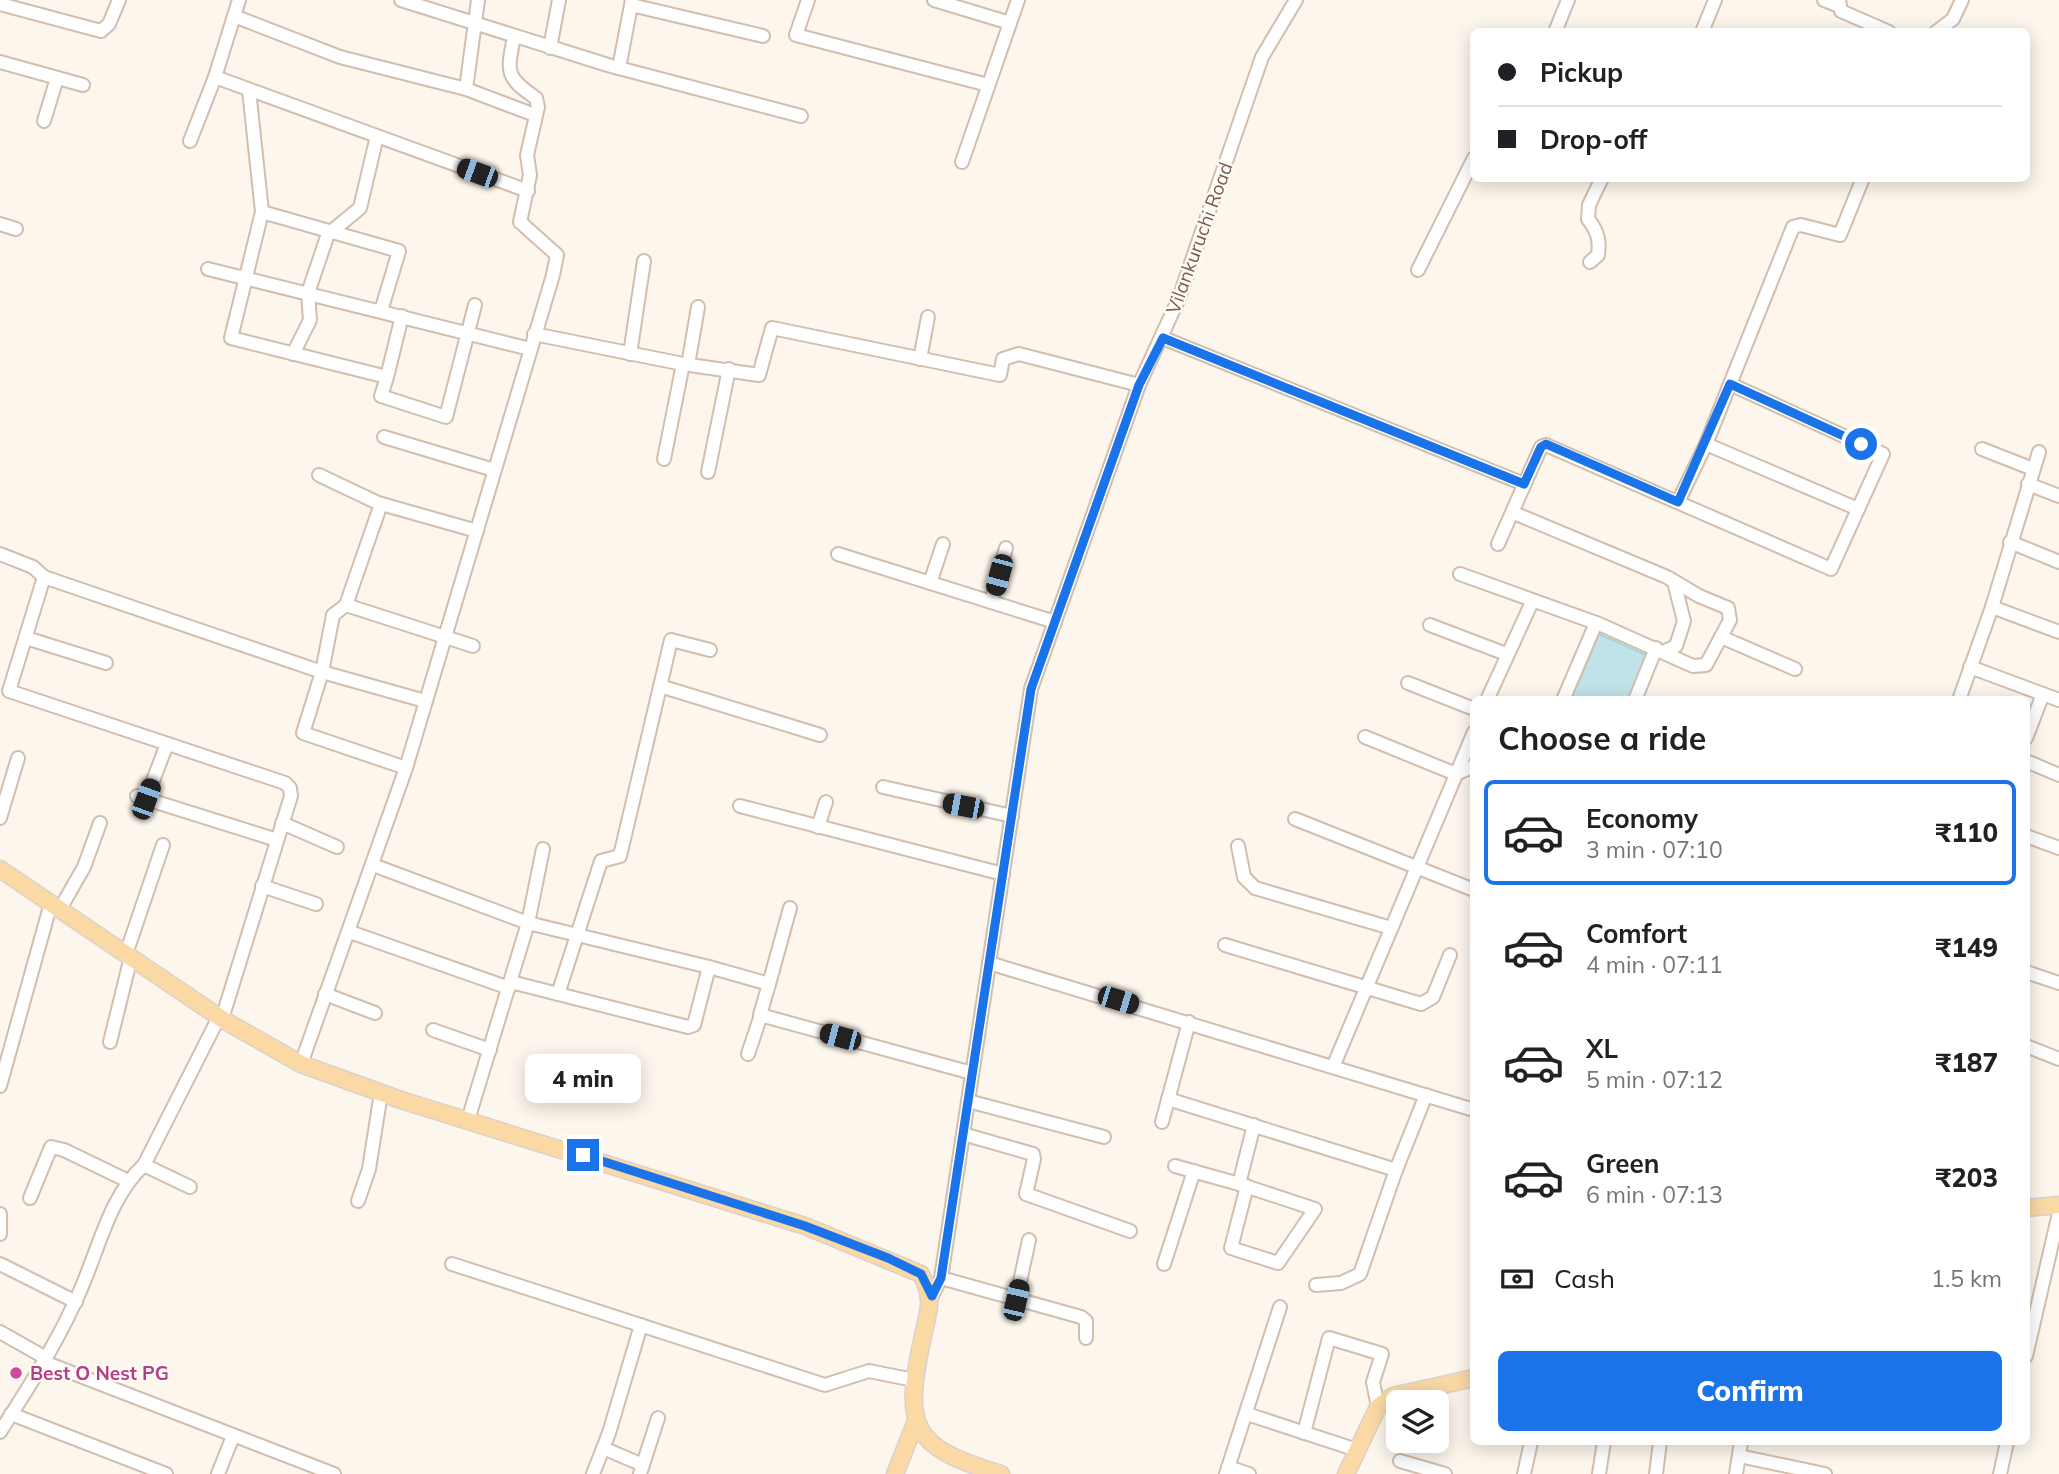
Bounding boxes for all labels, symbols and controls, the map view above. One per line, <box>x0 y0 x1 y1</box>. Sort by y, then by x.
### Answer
text: Pickup <box>1540 56 1623 89</box>
text: Drop-off <box>1540 123 1647 156</box>
car <box>454 156 501 190</box>
street label: Vilankuruchi Road <box>1160 159 1238 317</box>
route start <box>1845 428 1877 460</box>
car <box>984 552 1015 598</box>
text: Choose a ride <box>1498 718 1706 758</box>
car <box>129 776 164 822</box>
car <box>941 792 986 820</box>
icon: car <box>1502 801 1565 864</box>
text: Economy <box>1586 802 1698 835</box>
text: ₹110 <box>1936 816 1998 849</box>
text: 3 min · 07:10 <box>1586 835 1723 864</box>
icon: car <box>1502 916 1565 979</box>
text: Comfort <box>1586 917 1687 950</box>
text: ₹149 <box>1936 931 1998 964</box>
text: 4 min · 07:11 <box>1586 950 1723 979</box>
car <box>1095 984 1142 1016</box>
car <box>817 1021 864 1053</box>
icon: car <box>1502 1031 1565 1094</box>
text: XL <box>1586 1032 1618 1065</box>
text: ₹187 <box>1936 1046 1998 1079</box>
callout: 4 min <box>525 1054 641 1102</box>
text: 4 min <box>552 1064 614 1093</box>
text: 5 min · 07:12 <box>1586 1065 1723 1094</box>
route end <box>567 1139 599 1171</box>
icon: car <box>1502 1146 1565 1209</box>
text: Green <box>1586 1147 1659 1180</box>
text: ₹203 <box>1936 1161 1998 1194</box>
text: 6 min · 07:13 <box>1586 1180 1723 1209</box>
icon: cash <box>1498 1260 1536 1298</box>
text: Cash <box>1554 1262 1615 1295</box>
text: 1.5 km <box>1931 1264 2002 1293</box>
car <box>1002 1277 1031 1323</box>
button: Confirm <box>1498 1351 2002 1431</box>
place label: Best O Nest PG <box>30 1361 169 1385</box>
marker: Best O Nest PG <box>8 1365 24 1381</box>
map controls <box>1386 1390 1449 1453</box>
button: layers <box>1386 1390 1449 1453</box>

